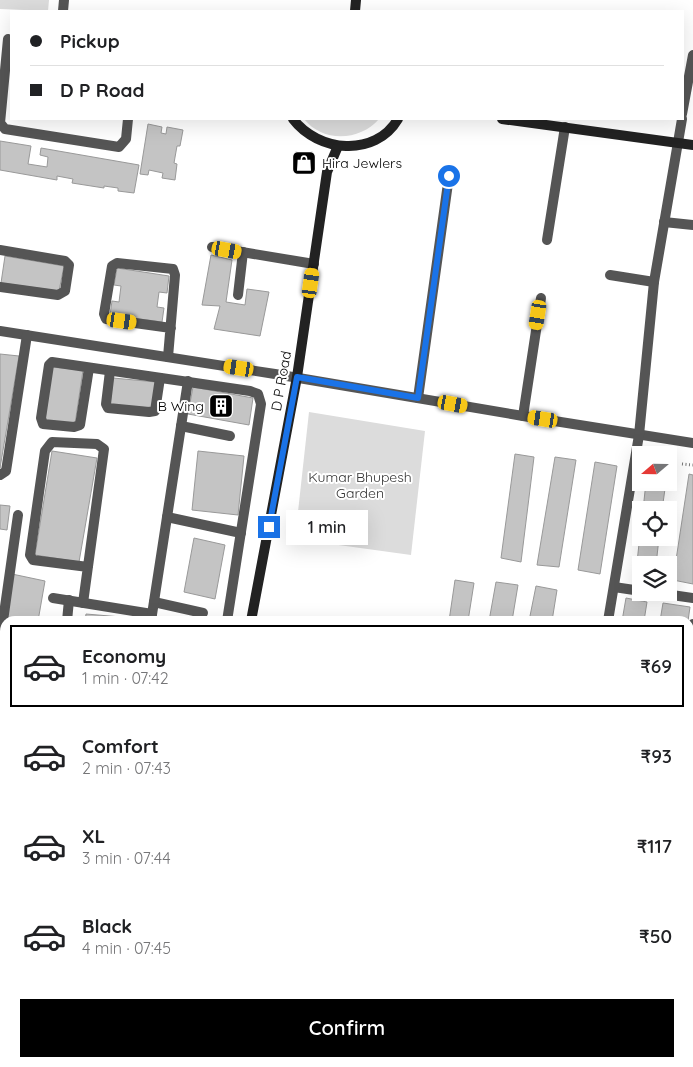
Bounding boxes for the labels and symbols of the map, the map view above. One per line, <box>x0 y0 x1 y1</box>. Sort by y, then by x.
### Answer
shop icon: Hira Jewlers <box>291 150 317 176</box>
place label: Hira Jewlers <box>322 154 402 172</box>
route start <box>438 165 460 187</box>
car <box>210 240 243 260</box>
car <box>301 267 320 299</box>
car <box>528 299 547 331</box>
car <box>106 311 137 331</box>
street label: D P Road <box>267 350 295 412</box>
car <box>223 358 254 378</box>
building icon: B Wing <box>208 393 234 419</box>
car <box>436 394 469 414</box>
place label: B Wing <box>158 397 204 415</box>
car <box>527 409 558 429</box>
north arrow <box>632 446 678 491</box>
park label: Kumar Bhupesh Garden <box>308 468 412 502</box>
callout: 1 min <box>286 510 369 544</box>
route end <box>258 516 280 538</box>

